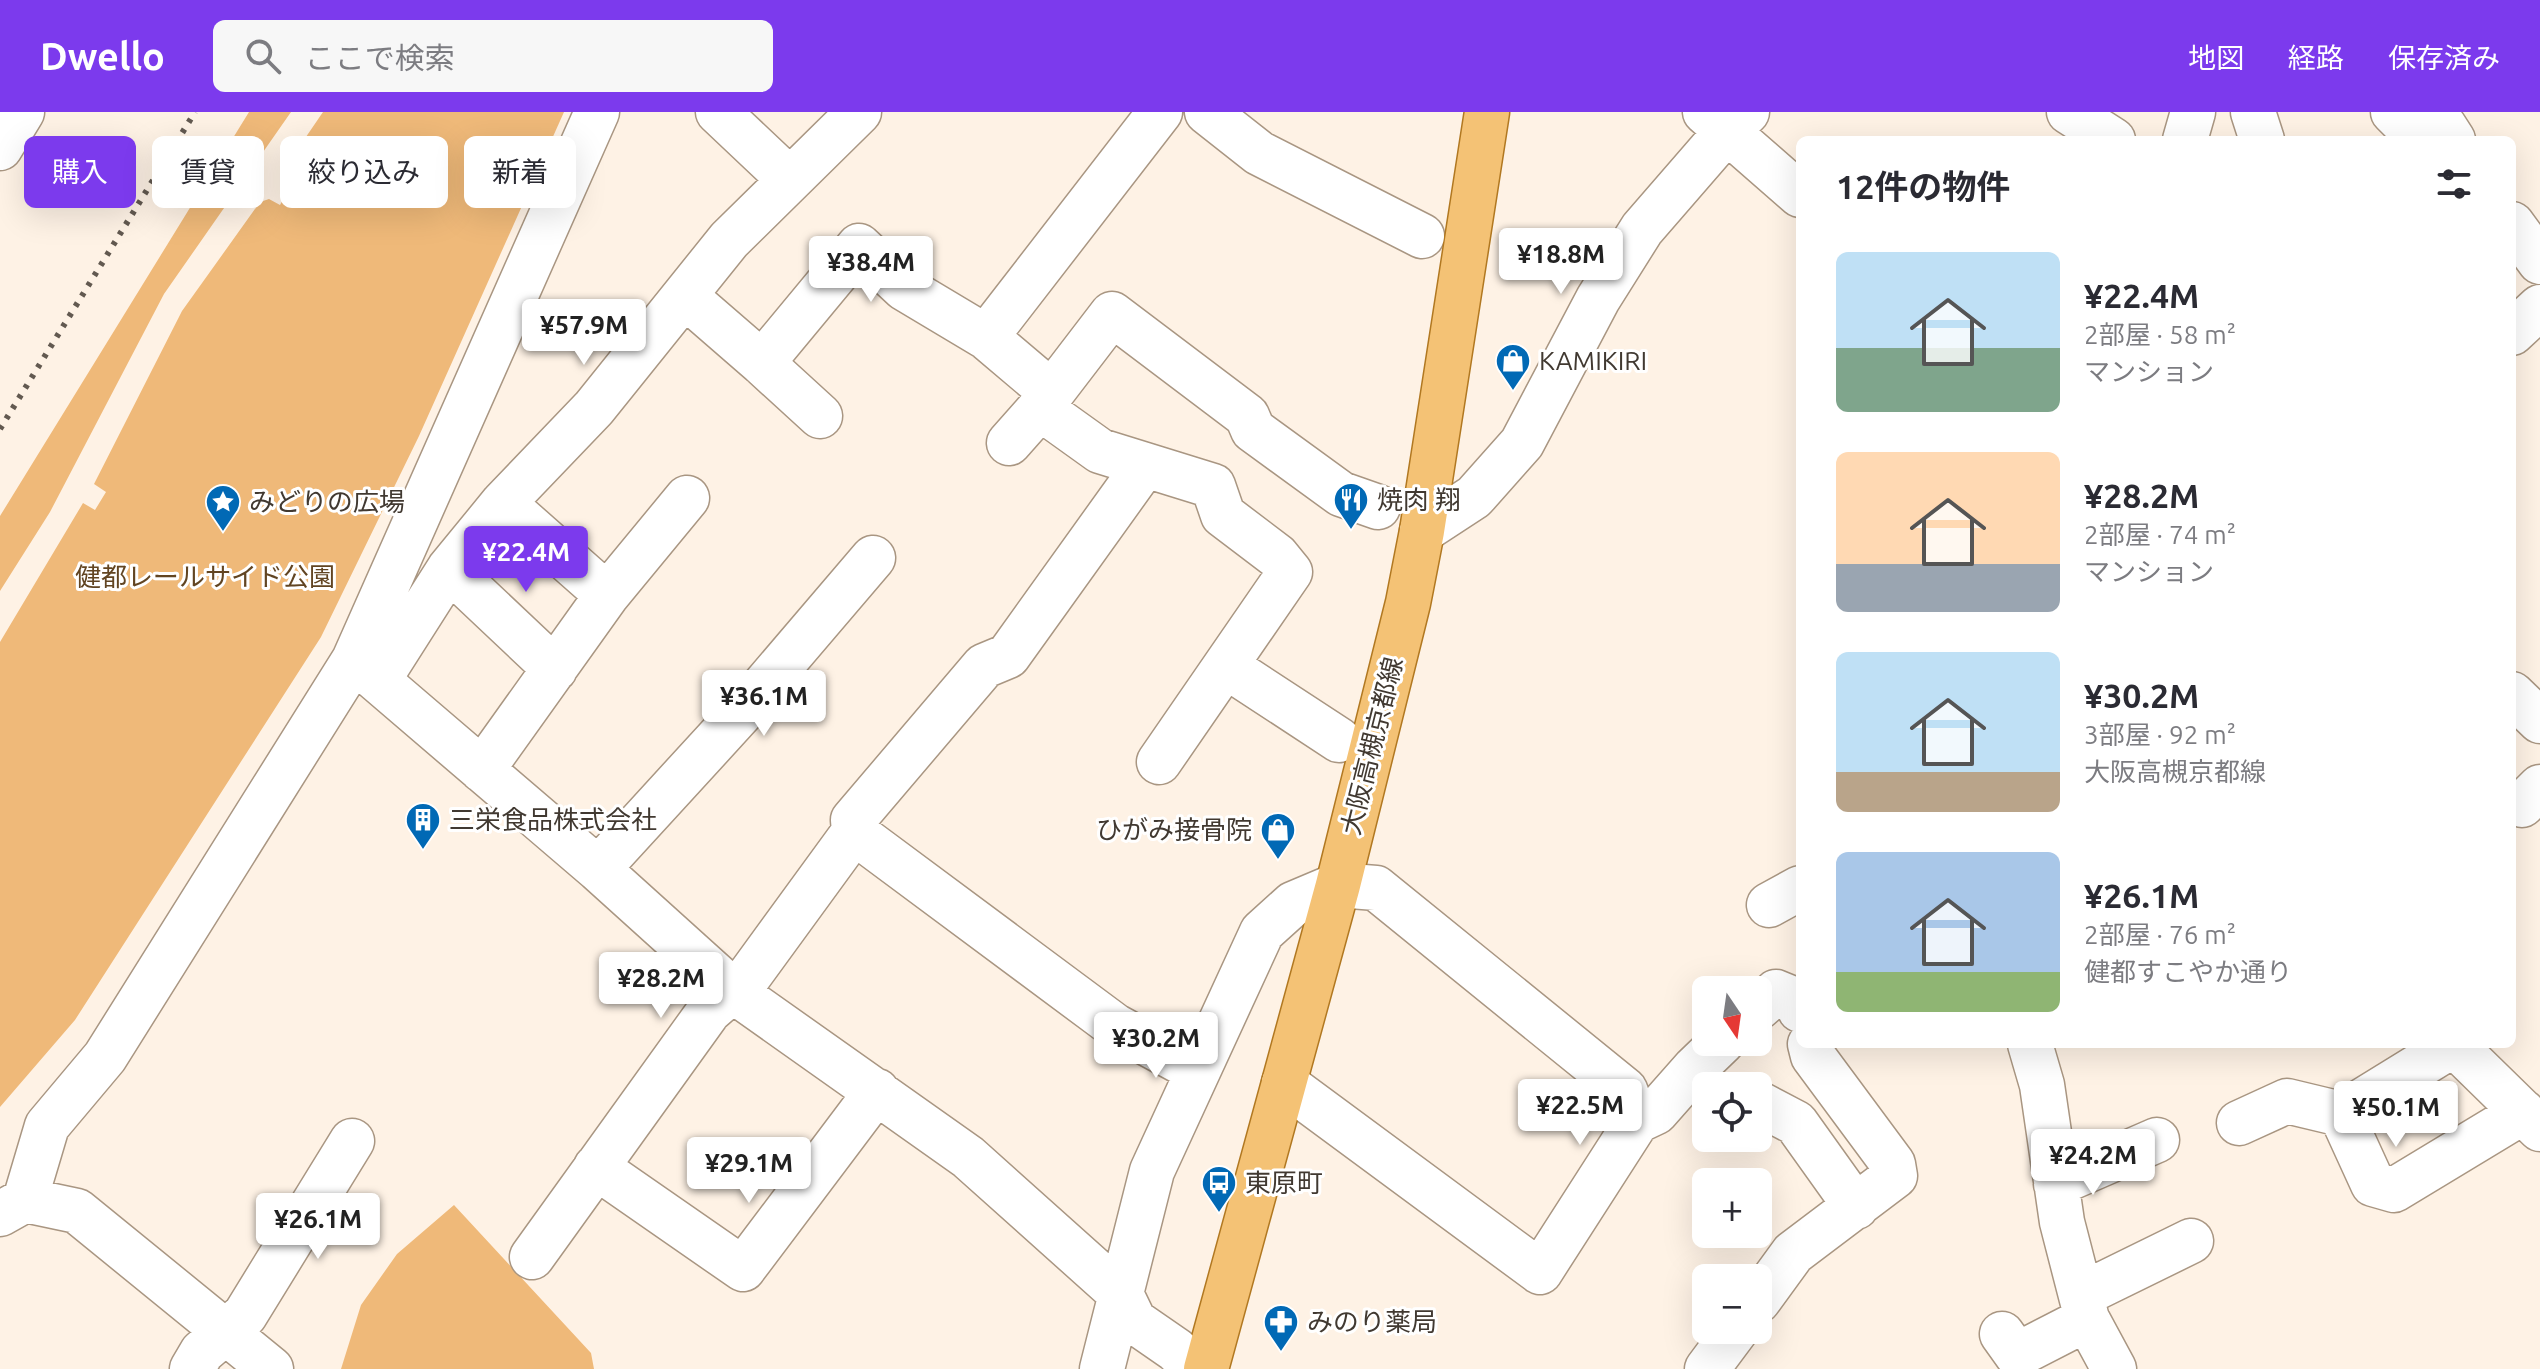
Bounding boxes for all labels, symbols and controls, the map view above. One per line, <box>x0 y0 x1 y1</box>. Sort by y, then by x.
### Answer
search box <box>213 20 773 92</box>
icon: search <box>241 34 285 78</box>
text: Dwello <box>40 35 165 77</box>
text: ここで検索 <box>305 41 455 75</box>
text: 地図 <box>2188 42 2244 73</box>
text: 経路 <box>2288 42 2344 73</box>
text: 保存済み <box>2388 42 2500 73</box>
chip: 購入 <box>24 136 136 208</box>
chip: 賃貸 <box>152 136 264 208</box>
chip: 絞り込み <box>280 136 448 208</box>
chip: 新着 <box>464 136 576 208</box>
icon: filters <box>2432 162 2476 206</box>
text: 12件の物件 <box>1836 167 2010 205</box>
pin: ¥18.8M <box>1496 228 1626 296</box>
pin: ¥38.4M <box>806 236 936 304</box>
text: ¥18.8M <box>1517 239 1605 268</box>
text: ¥38.4M <box>827 247 915 276</box>
text: ¥22.4M <box>2084 276 2199 314</box>
icon: home <box>1900 284 1996 380</box>
pin: ¥57.9M <box>519 299 649 367</box>
text: ¥57.9M <box>540 310 628 339</box>
text: 2部屋 · 58 m² <box>2084 320 2236 349</box>
shop icon: KAMIKIRI <box>1494 342 1532 392</box>
place label: KAMIKIRI <box>1539 346 1647 375</box>
text: マンション <box>2084 357 2214 386</box>
text: ¥28.2M <box>2084 476 2199 514</box>
restaurant icon: 焼肉 翔 <box>1332 481 1370 531</box>
place icon: みどりの広場 <box>204 483 242 533</box>
icon: home <box>1900 484 1996 580</box>
place label: 焼肉 翔 <box>1377 485 1461 514</box>
place label: みどりの広場 <box>249 487 405 516</box>
text: 2部屋 · 74 m² <box>2084 520 2236 549</box>
pin: ¥22.4M <box>461 526 591 594</box>
text: ¥22.4M <box>482 537 570 566</box>
text: マンション <box>2084 557 2214 586</box>
park label: 健都レールサイド公園 <box>75 562 335 591</box>
street label: 大阪高槻京都線 <box>1335 654 1408 838</box>
pin: ¥36.1M <box>699 670 829 738</box>
text: ¥30.2M <box>2084 676 2199 714</box>
text: ¥36.1M <box>720 681 808 710</box>
icon: home <box>1900 684 1996 780</box>
text: 3部屋 · 92 m² <box>2084 720 2236 749</box>
text: 大阪高槻京都線 <box>2084 757 2266 786</box>
building icon: 三栄食品株式会社 <box>404 801 442 851</box>
place label: 三栄食品株式会社 <box>449 805 657 834</box>
shop icon: ひがみ接骨院 <box>1259 811 1297 861</box>
place label: ひがみ接骨院 <box>1096 815 1252 844</box>
text: ¥26.1M <box>2084 876 2199 914</box>
icon: home <box>1900 884 1996 980</box>
text: 2部屋 · 76 m² <box>2084 920 2236 949</box>
pin: ¥28.2M <box>596 952 726 1020</box>
text: 健都すこやか通り <box>2084 957 2292 986</box>
text: ¥28.2M <box>617 963 705 992</box>
north arrow <box>1692 976 1772 1056</box>
map controls <box>1692 976 1772 1344</box>
pin: ¥30.2M <box>1091 1012 1221 1080</box>
text: ¥30.2M <box>1112 1023 1200 1052</box>
button: locate <box>1692 1072 1772 1152</box>
pin: ¥22.5M <box>1515 1079 1645 1147</box>
pin: ¥50.1M <box>2331 1081 2461 1149</box>
text: ¥22.5M <box>1536 1090 1624 1119</box>
text: ¥50.1M <box>2352 1092 2440 1121</box>
pin: ¥24.2M <box>2028 1129 2158 1197</box>
pin: ¥29.1M <box>684 1137 814 1205</box>
text: ¥24.2M <box>2049 1140 2137 1169</box>
text: ¥29.1M <box>705 1148 793 1177</box>
bus stop icon: 東原町 <box>1200 1164 1238 1214</box>
place label: 東原町 <box>1245 1168 1323 1197</box>
button: + <box>1692 1168 1772 1248</box>
pin: ¥26.1M <box>253 1193 383 1261</box>
text: ¥26.1M <box>274 1204 362 1233</box>
button: − <box>1692 1264 1772 1344</box>
pharmacy icon: みのり薬局 <box>1262 1303 1300 1353</box>
place label: みのり薬局 <box>1307 1307 1437 1336</box>

